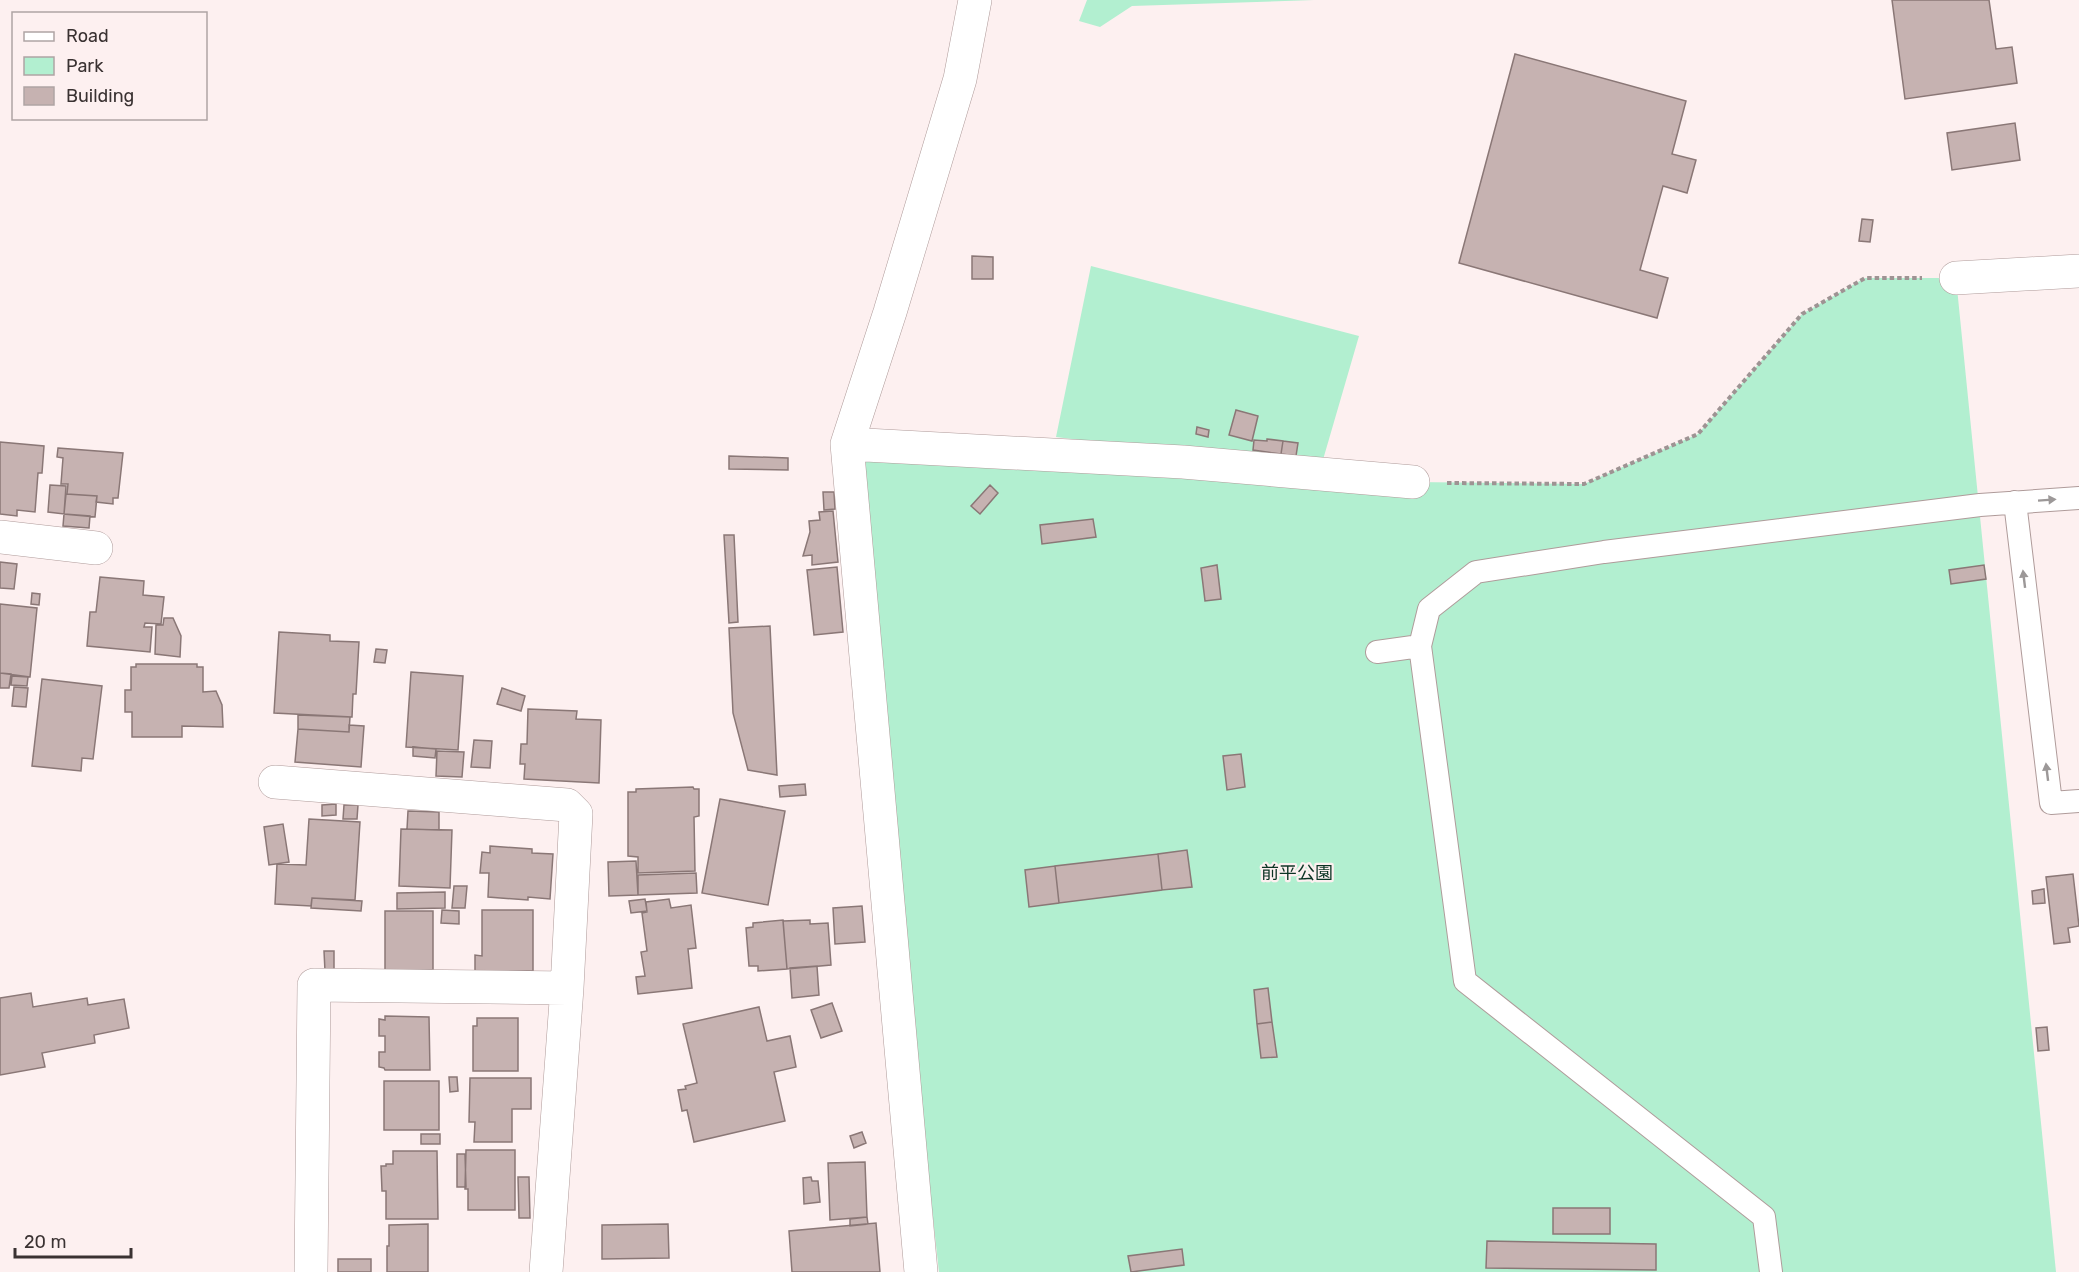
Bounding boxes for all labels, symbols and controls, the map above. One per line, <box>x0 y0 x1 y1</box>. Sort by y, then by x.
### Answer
legend <box>12 12 207 120</box>
text: Road <box>66 25 109 47</box>
text: Park <box>66 55 104 77</box>
text: Building <box>66 85 134 107</box>
one-way arrow <box>2037 495 2056 505</box>
one-way arrow <box>2019 569 2029 588</box>
one-way arrow <box>2043 763 2052 782</box>
park label: 前平公園 <box>1261 862 1333 884</box>
scale bar <box>15 1221 130 1259</box>
text: 20 m <box>24 1231 66 1253</box>

